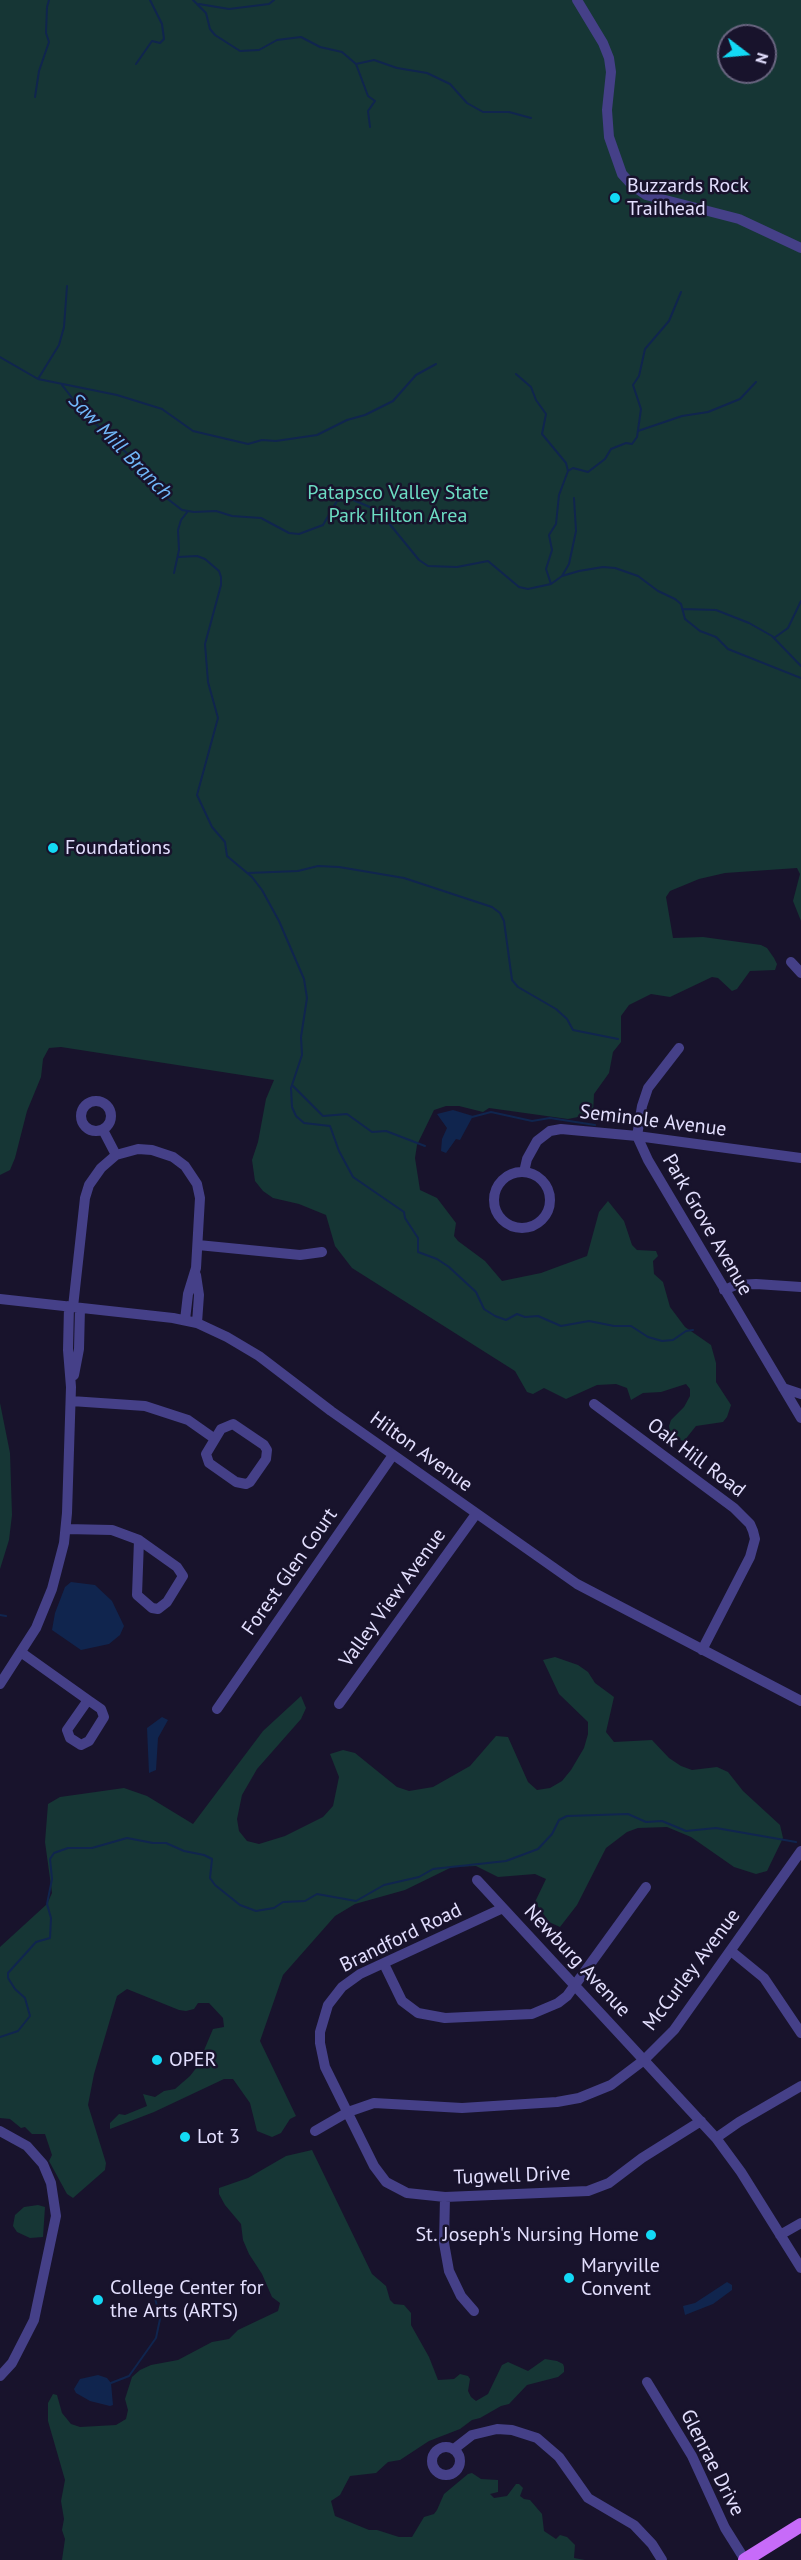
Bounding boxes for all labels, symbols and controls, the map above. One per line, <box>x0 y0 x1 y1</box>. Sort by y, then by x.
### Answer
north arrow <box>717 24 777 84</box>
text: N <box>751 51 773 66</box>
place label: Buzzards Rock Trailhead <box>627 174 749 221</box>
marker: Buzzards Rock Trailhead <box>608 191 622 205</box>
water label: Saw Mill Branch <box>63 388 177 506</box>
park label: Patapsco Valley State Park Hilton Area <box>307 481 489 528</box>
place label: Foundations <box>65 836 171 860</box>
marker: Foundations <box>46 841 60 855</box>
street label: Seminole Avenue <box>578 1100 728 1142</box>
street label: Park Grove Avenue <box>657 1150 757 1300</box>
street label: Hilton Avenue <box>365 1407 477 1497</box>
street label: Oak Hill Road <box>642 1413 750 1503</box>
street label: Forest Glen Court <box>237 1504 343 1640</box>
street label: Valley View Avenue <box>335 1524 451 1672</box>
street label: Brandford Road <box>336 1898 466 1978</box>
street label: Newburg Avenue <box>519 1900 635 2022</box>
street label: McCurley Avenue <box>638 1904 746 2036</box>
place label: OPER <box>169 2048 216 2072</box>
marker: OPER <box>150 2053 164 2067</box>
place label: Lot 3 <box>197 2125 240 2149</box>
marker: Lot 3 <box>178 2130 192 2144</box>
street label: Tugwell Drive <box>453 2162 571 2190</box>
place label: St. Joseph's Nursing Home <box>416 2223 639 2247</box>
marker: St. Joseph's Nursing Home <box>644 2228 658 2242</box>
place label: Maryville Convent <box>581 2254 660 2301</box>
marker: Maryville Convent <box>562 2271 576 2285</box>
place label: College Center for the Arts (ARTS) <box>110 2276 264 2323</box>
marker: College Center for the Arts (ARTS) <box>91 2293 105 2307</box>
street label: Glenrae Drive <box>675 2406 749 2520</box>

